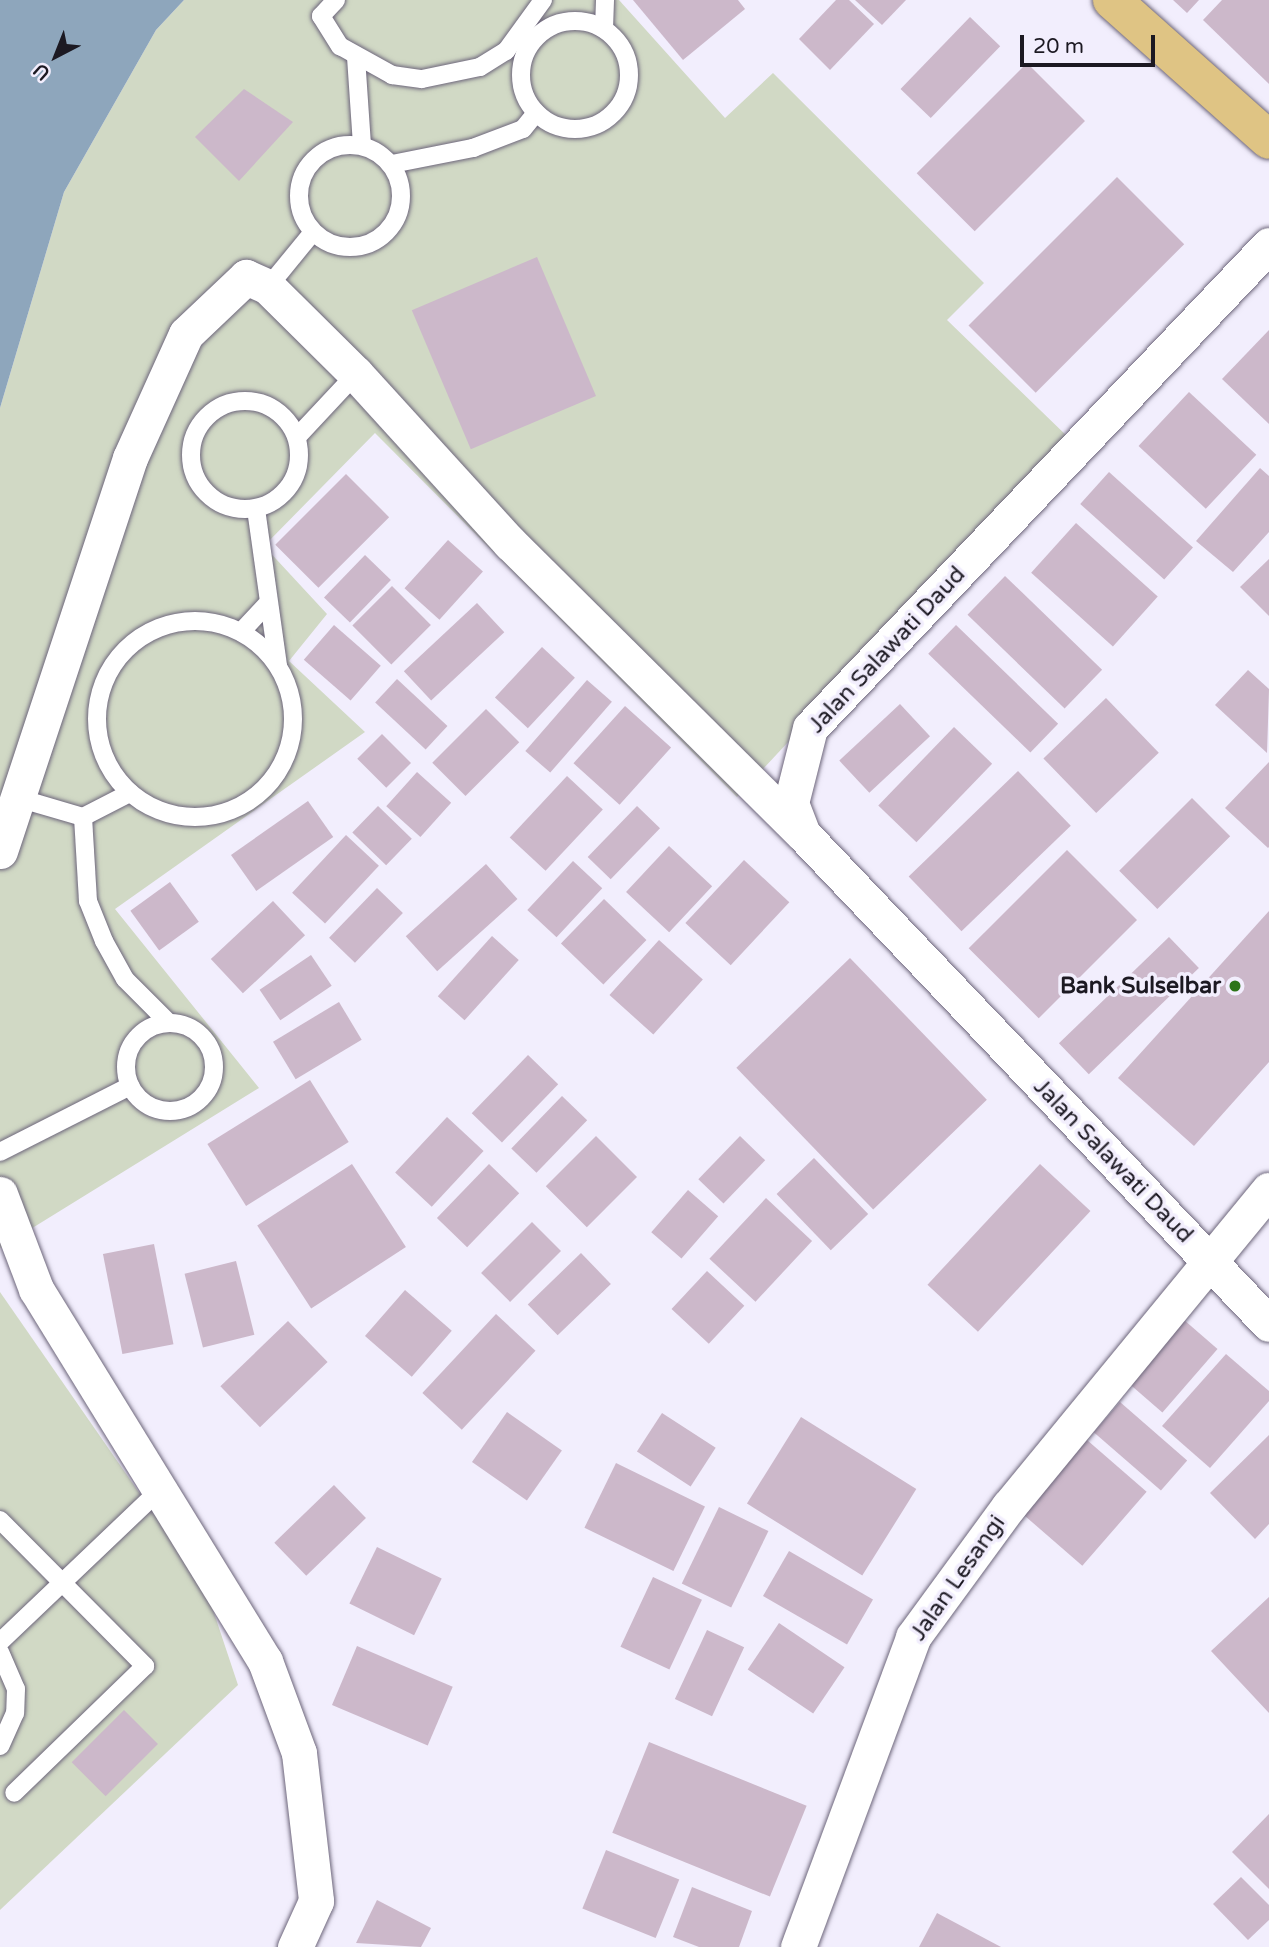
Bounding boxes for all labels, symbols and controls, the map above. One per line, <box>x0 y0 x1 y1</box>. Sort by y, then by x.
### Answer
north arrow <box>21 21 91 91</box>
scale bar <box>1024 21 1159 65</box>
text: 20 m <box>1033 34 1084 59</box>
text: U <box>29 59 55 85</box>
street label: Jalan Salawati Daud <box>803 561 971 739</box>
place label: Bank Sulselbar <box>1060 972 1221 1000</box>
marker: Bank Sulselbar <box>1227 978 1243 994</box>
street label: Jalan Salawati Daud <box>1028 1073 1198 1249</box>
street label: Jalan Lesangi <box>905 1510 1011 1646</box>

